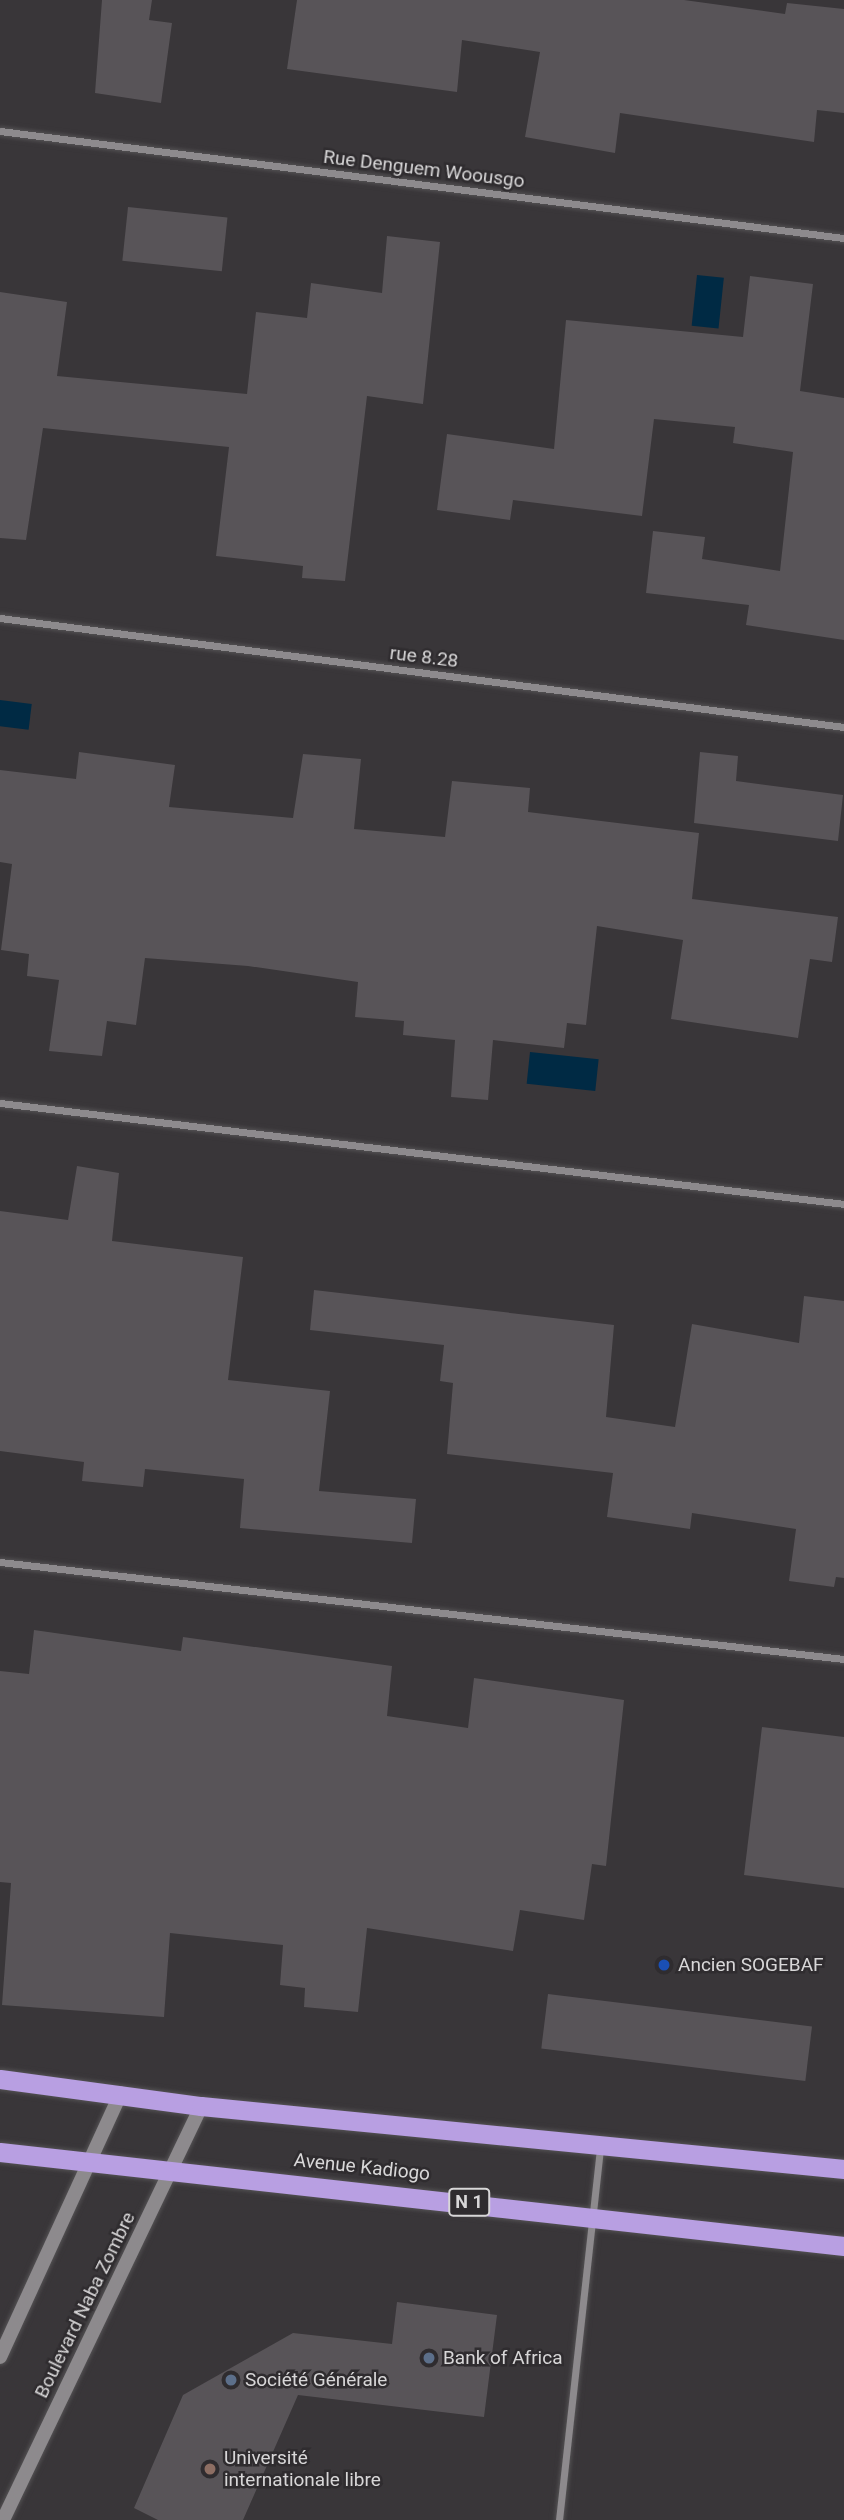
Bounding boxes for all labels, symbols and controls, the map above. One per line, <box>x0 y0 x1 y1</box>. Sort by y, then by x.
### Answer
street label: Rue Denguem Woousgo <box>322 145 526 193</box>
street label: rue 8.28 <box>388 641 460 673</box>
place label: Ancien SOGEBAF <box>678 1954 824 1976</box>
marker: Ancien SOGEBAF <box>656 1957 672 1973</box>
street label: Avenue Kadiogo <box>293 2149 431 2185</box>
road number: N 1 <box>448 2188 490 2216</box>
street label: Boulevard Naba Zombre <box>30 2208 140 2402</box>
place label: Bank of Africa <box>443 2347 563 2369</box>
marker: Bank of Africa <box>421 2350 437 2366</box>
place label: Société Générale <box>245 2369 387 2391</box>
marker: Société Générale <box>223 2372 239 2388</box>
place label: Université internationale libre <box>224 2447 381 2491</box>
marker: Université internationale libre <box>202 2461 218 2477</box>

